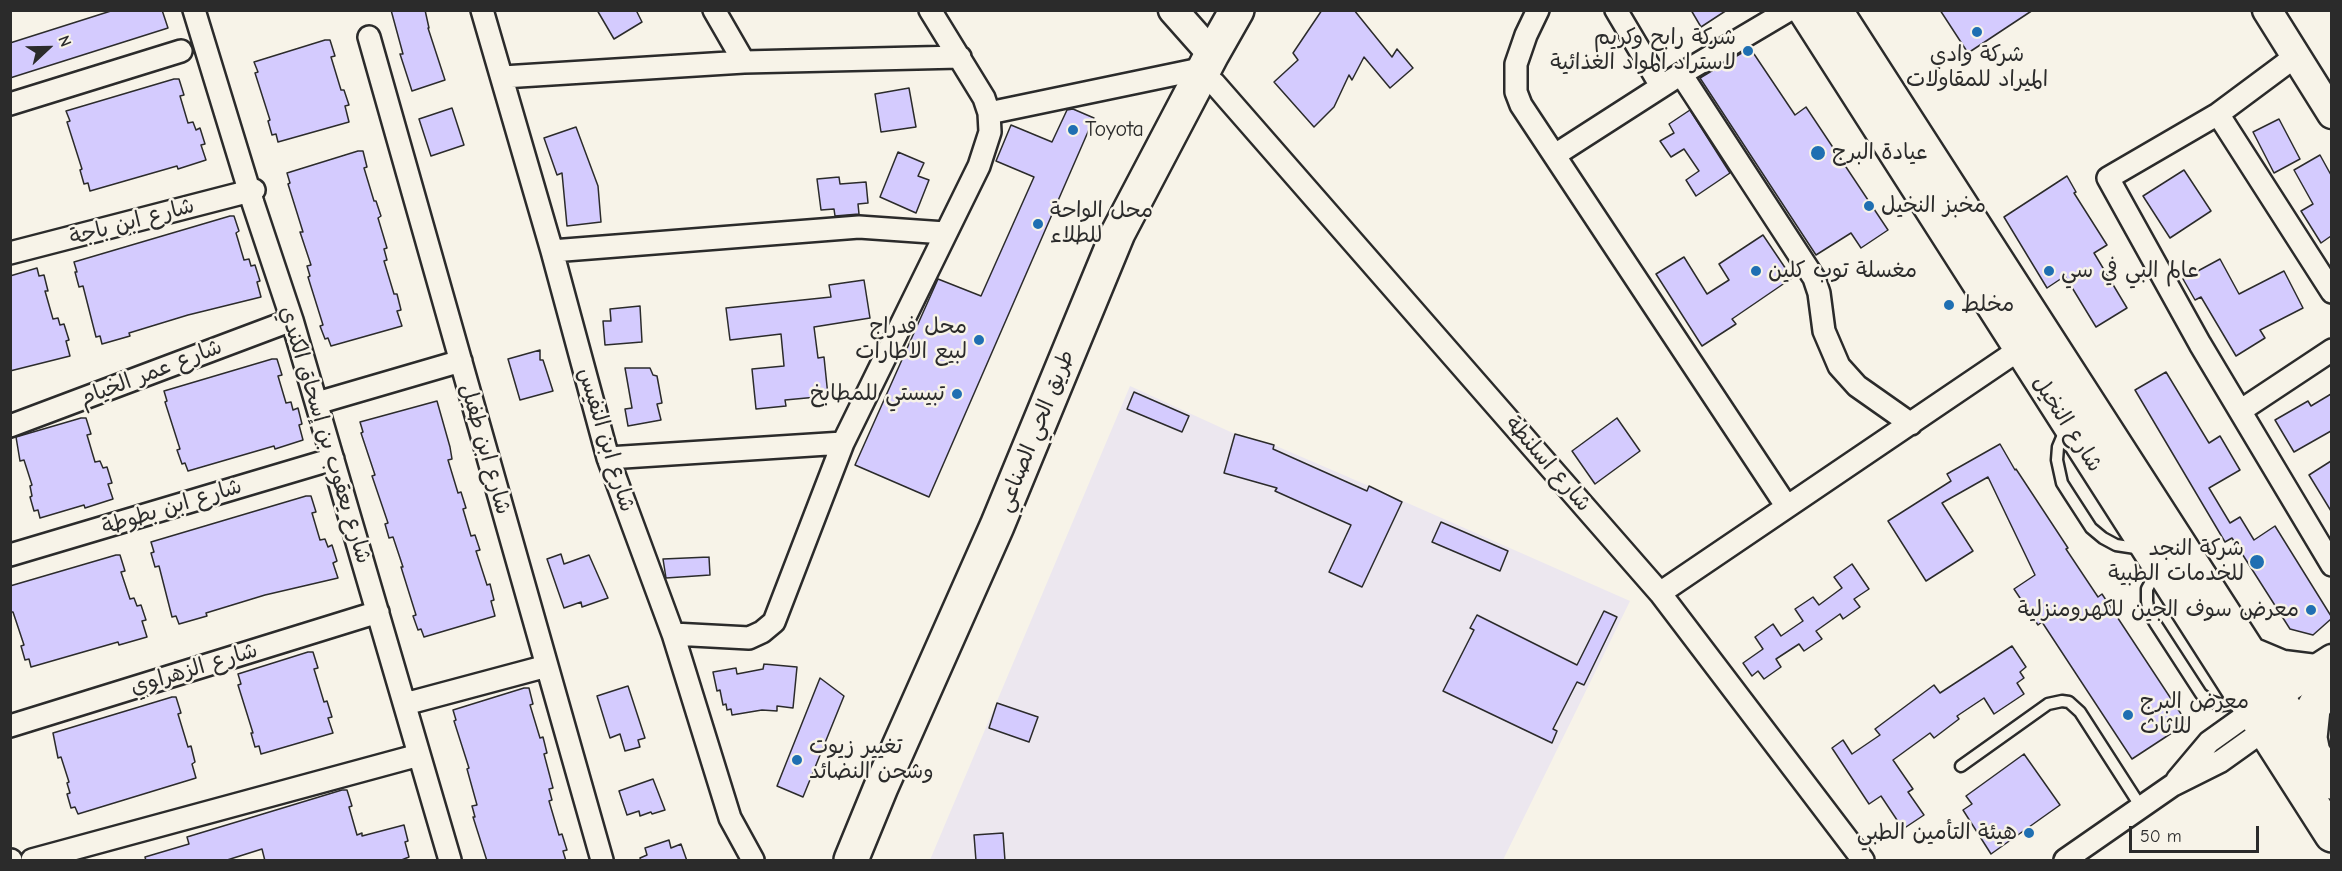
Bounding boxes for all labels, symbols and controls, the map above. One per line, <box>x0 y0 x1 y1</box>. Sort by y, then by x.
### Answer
north arrow <box>18 18 78 78</box>
place label: شركة رابح وكريم لاستراد المواد الغذائية <box>1550 25 1736 76</box>
marker: شركة وادي الميراد للمقاولات <box>1970 25 1984 39</box>
text: N <box>54 33 75 49</box>
place label: شركة وادي الميراد للمقاولات <box>1906 42 2048 94</box>
marker: شركة رابح وكريم لاستراد المواد الغذائية <box>1741 44 1755 58</box>
place label: Toyota <box>1085 117 1144 143</box>
marker: Toyota <box>1066 123 1080 137</box>
place label: عيادة البرج <box>1832 140 1928 166</box>
marker: عيادة البرج <box>1809 144 1827 162</box>
street label: شارع ابن باجة <box>67 193 197 251</box>
place label: مخبز النخيل <box>1881 193 1986 219</box>
place label: محل الواحة للطلاء <box>1050 198 1153 249</box>
marker: مخبز النخيل <box>1862 199 1876 213</box>
marker: محل الواحة للطلاء <box>1031 217 1045 231</box>
place label: مغسلة توب كلين <box>1768 258 1917 284</box>
place label: عالم البي في سي <box>2061 258 2199 284</box>
marker: مغسلة توب كلين <box>1749 264 1763 278</box>
marker: عالم البي في سي <box>2042 264 2056 278</box>
place label: مخلط <box>1961 292 2014 318</box>
marker: مخلط <box>1942 298 1956 312</box>
street label: شارع يعقوب بن إسحاق الكندي <box>273 303 377 567</box>
place label: محل فدراج لبيع الاطارات <box>855 314 967 366</box>
marker: محل فدراج لبيع الاطارات <box>972 333 986 347</box>
street label: شارع عمر الخيام <box>76 334 226 412</box>
street label: طريق الحي الصناعي <box>992 346 1080 516</box>
street label: شارع ابن النفيس <box>572 365 640 515</box>
street label: شارع النخيل <box>2026 371 2108 477</box>
street label: شارع ابن طفيل <box>454 381 516 517</box>
place label: تبيستي للمطابخ <box>810 381 945 407</box>
marker: تبيستي للمطابخ <box>950 387 964 401</box>
street label: شارع اسلنطة <box>1499 411 1597 517</box>
street label: شارع ابن بطوطة <box>99 473 245 541</box>
place label: شركة النجد للخدمات الطبية <box>2108 536 2244 588</box>
marker: شركة النجد للخدمات الطبية <box>2248 553 2266 571</box>
place label: معرض سوف الجين للكهرومنزلية <box>2018 597 2299 623</box>
marker: معرض سوف الجين للكهرومنزلية <box>2304 603 2318 617</box>
street label: شارع الزهراوي <box>127 637 261 701</box>
place label: معرض البرج للاثاث <box>2140 689 2249 740</box>
marker: معرض البرج للاثاث <box>2121 708 2135 722</box>
place label: تغيير زيوت وشحن النضائد <box>809 734 934 786</box>
marker: تغيير زيوت وشحن النضائد <box>790 753 804 767</box>
scale bar <box>2132 814 2262 852</box>
place label: هيئة التأمين الطبي <box>1857 820 2017 846</box>
marker: هيئة التأمين الطبي <box>2022 826 2036 840</box>
text: 50 m <box>2140 826 2182 847</box>

